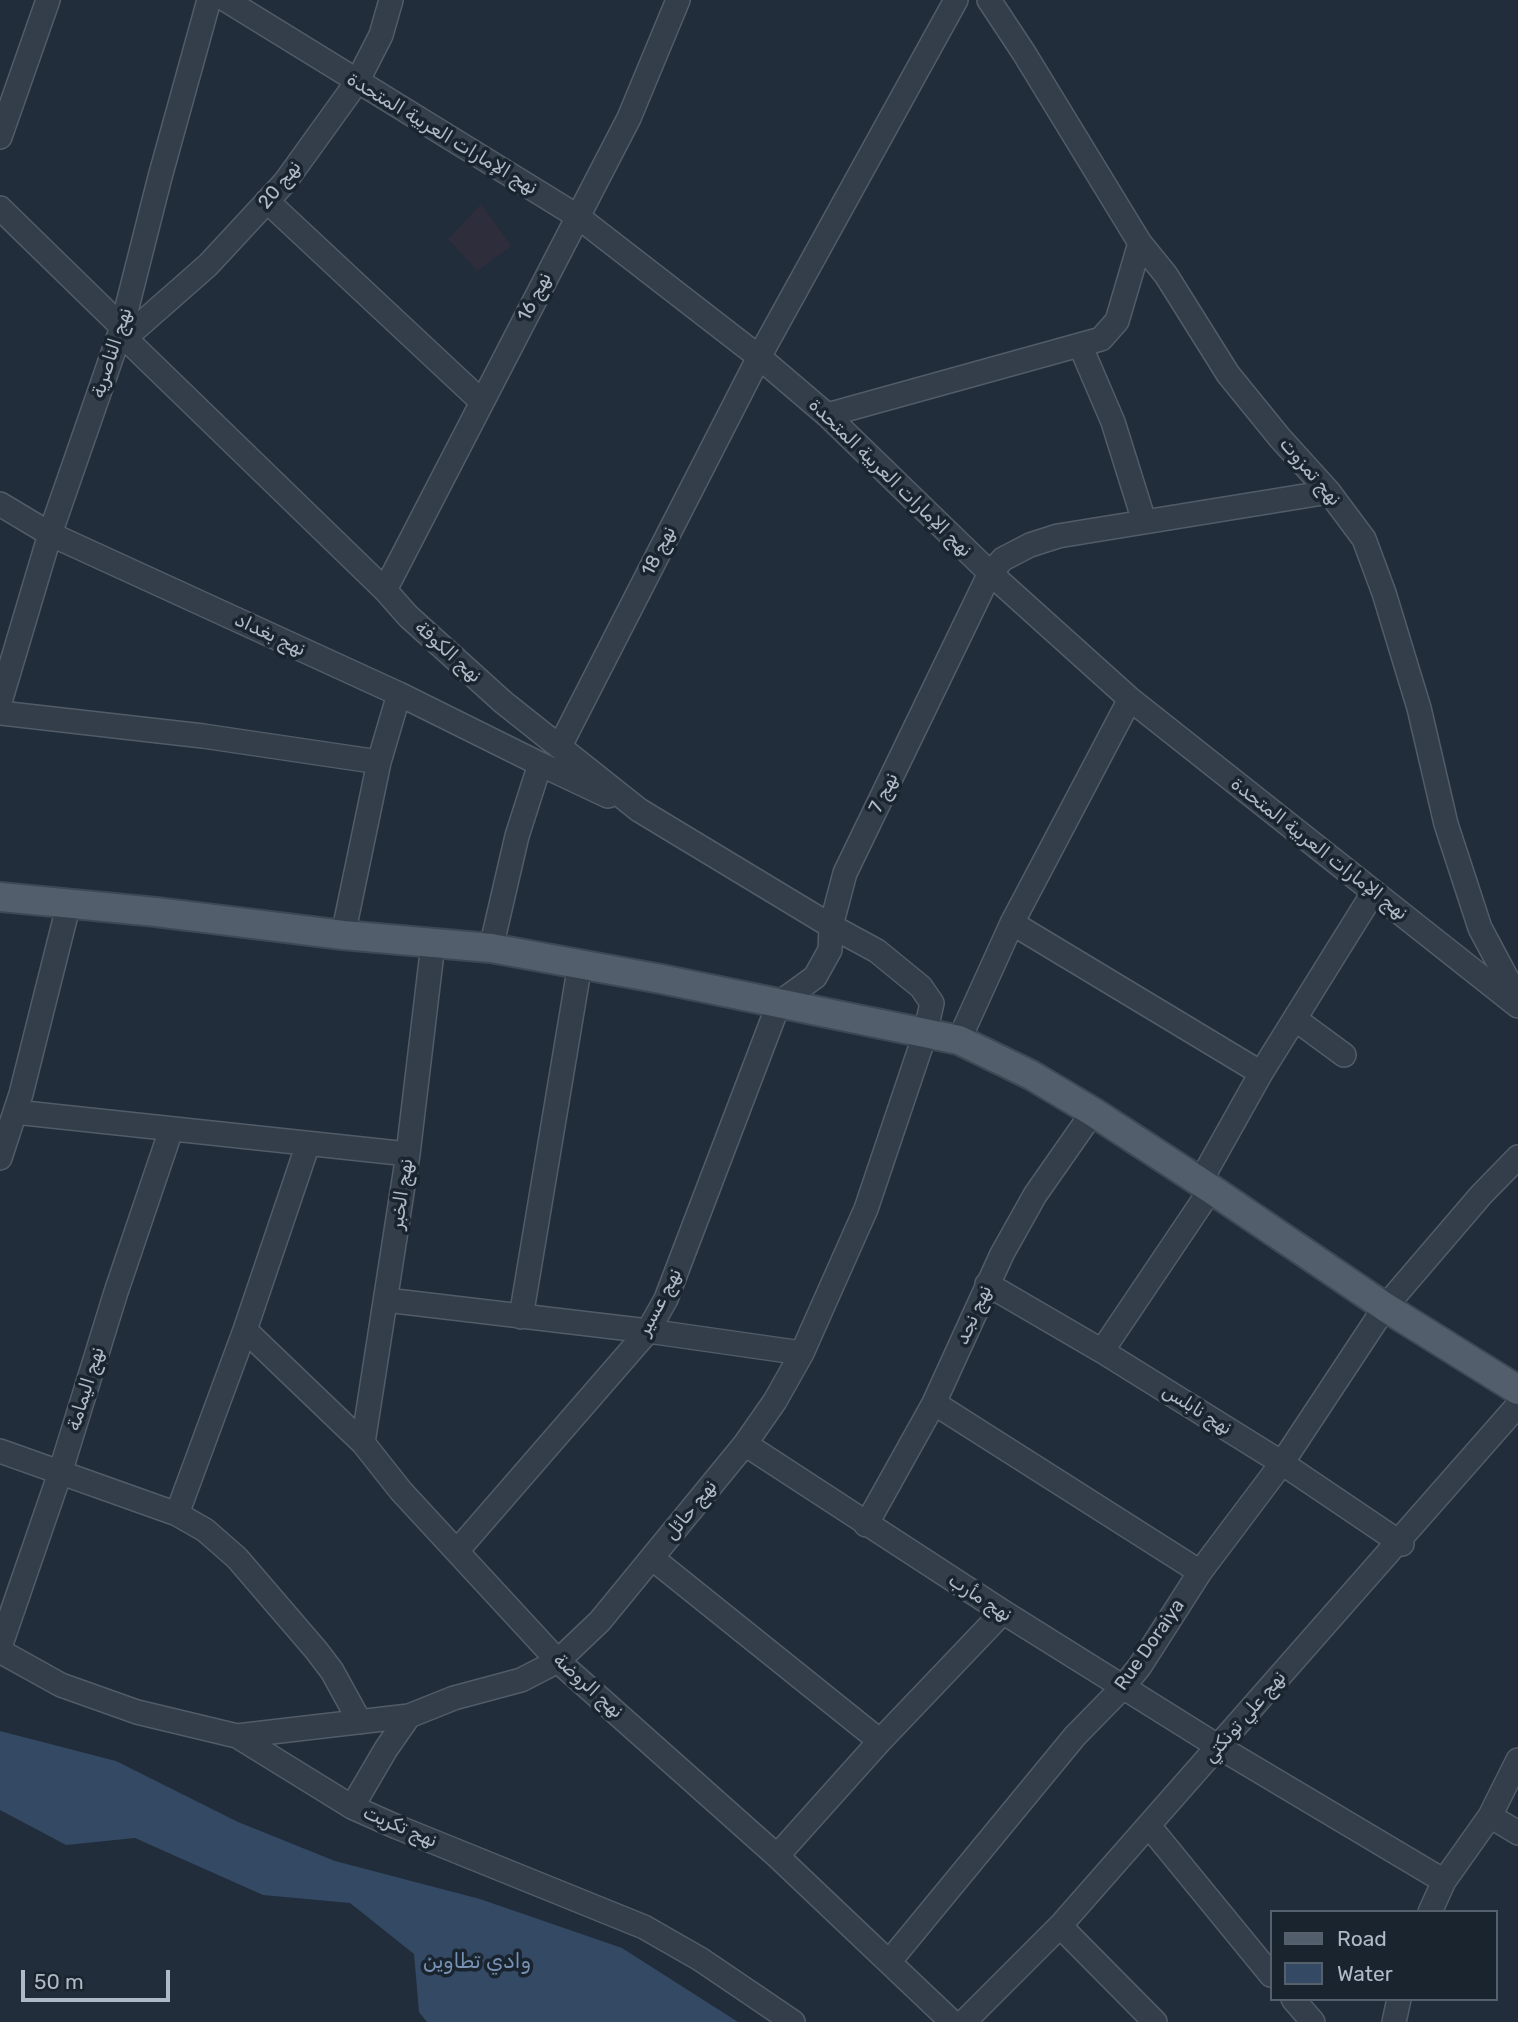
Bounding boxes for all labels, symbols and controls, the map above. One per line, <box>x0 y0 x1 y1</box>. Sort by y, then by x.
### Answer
street label: نهج الإمارات العربية المتحدة <box>342 68 542 200</box>
street label: نهج 20 <box>254 156 306 214</box>
street label: نهج 16 <box>513 269 557 325</box>
street label: نهج الناصرية <box>87 305 137 401</box>
street label: نهج الإمارات العربية المتحدة <box>803 394 977 562</box>
street label: نهج تمزوت <box>1274 433 1346 511</box>
street label: نهج 18 <box>637 522 681 580</box>
street label: نهج بغداد <box>231 609 309 661</box>
street label: نهج الكوفة <box>410 616 486 688</box>
street label: نهج 7 <box>865 769 903 817</box>
street label: نهج الإمارات العربية المتحدة <box>1226 773 1412 925</box>
street label: نهج الخبر <box>386 1157 418 1231</box>
street label: نهج عسير <box>633 1264 687 1340</box>
street label: نهج نجد <box>951 1282 997 1348</box>
street label: نهج اليمامة <box>62 1344 110 1434</box>
street label: نهج نابلس <box>1158 1380 1236 1440</box>
street label: نهج حائل <box>660 1475 722 1545</box>
street label: نهج مأرب <box>944 1569 1016 1627</box>
street label: Rue Doraiya <box>1110 1595 1190 1695</box>
street label: نهج الروضة <box>548 1649 628 1723</box>
street label: نهج علي تونكتي <box>1199 1666 1291 1768</box>
street label: نهج تكريت <box>359 1801 441 1853</box>
legend <box>1270 1910 1497 2001</box>
text: Road <box>1337 1926 1387 1951</box>
water label: وادي تطاوين <box>423 1949 531 1975</box>
scale bar <box>24 1955 173 1999</box>
text: Water <box>1337 1961 1393 1986</box>
text: 50 m <box>34 1969 84 1994</box>

